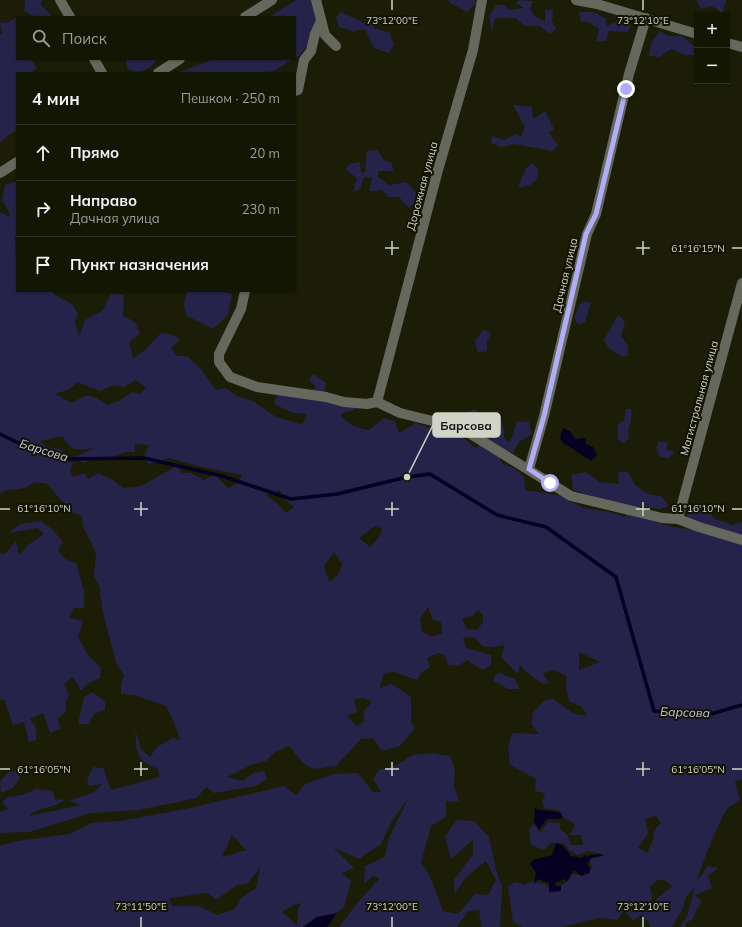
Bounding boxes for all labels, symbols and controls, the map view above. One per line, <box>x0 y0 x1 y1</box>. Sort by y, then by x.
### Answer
map controls <box>694 12 730 84</box>
button: + <box>694 12 730 48</box>
text: 73°12'00"E <box>366 14 418 27</box>
text: 73°12'10"E <box>617 14 669 27</box>
search box <box>16 16 296 60</box>
icon: search <box>30 27 52 49</box>
text: Поиск <box>62 29 107 48</box>
button: − <box>694 48 730 84</box>
route end <box>617 80 635 98</box>
text: 4 мин <box>32 88 80 109</box>
text: Пешком · 250 m <box>181 90 280 106</box>
street label: Дорожная улица <box>403 140 441 232</box>
icon: ahead <box>32 142 54 164</box>
text: Прямо <box>70 143 119 162</box>
text: 20 m <box>250 145 280 161</box>
text: Направо <box>70 191 137 210</box>
icon: right <box>32 198 54 220</box>
text: 230 m <box>242 201 280 217</box>
text: Дачная улица <box>70 210 160 226</box>
street label: Дачная улица <box>550 236 580 314</box>
text: 61°16'15"N <box>671 242 725 255</box>
icon: arrive <box>32 254 54 276</box>
text: Пункт назначения <box>70 255 209 274</box>
street label: Магистральная улица <box>677 339 721 457</box>
callout: Барсова <box>433 413 500 437</box>
text: Барсова <box>440 418 492 433</box>
water label: Барсова <box>18 436 70 464</box>
route start <box>541 474 559 492</box>
text: 61°16'10"N <box>17 502 71 515</box>
text: 61°16'10"N <box>671 502 725 515</box>
water label: Барсова <box>660 704 710 720</box>
text: 61°16'05"N <box>17 763 71 776</box>
text: 61°16'05"N <box>671 763 725 776</box>
text: 73°11'50"E <box>115 900 167 913</box>
text: 73°12'00"E <box>366 900 418 913</box>
text: 73°12'10"E <box>617 900 669 913</box>

